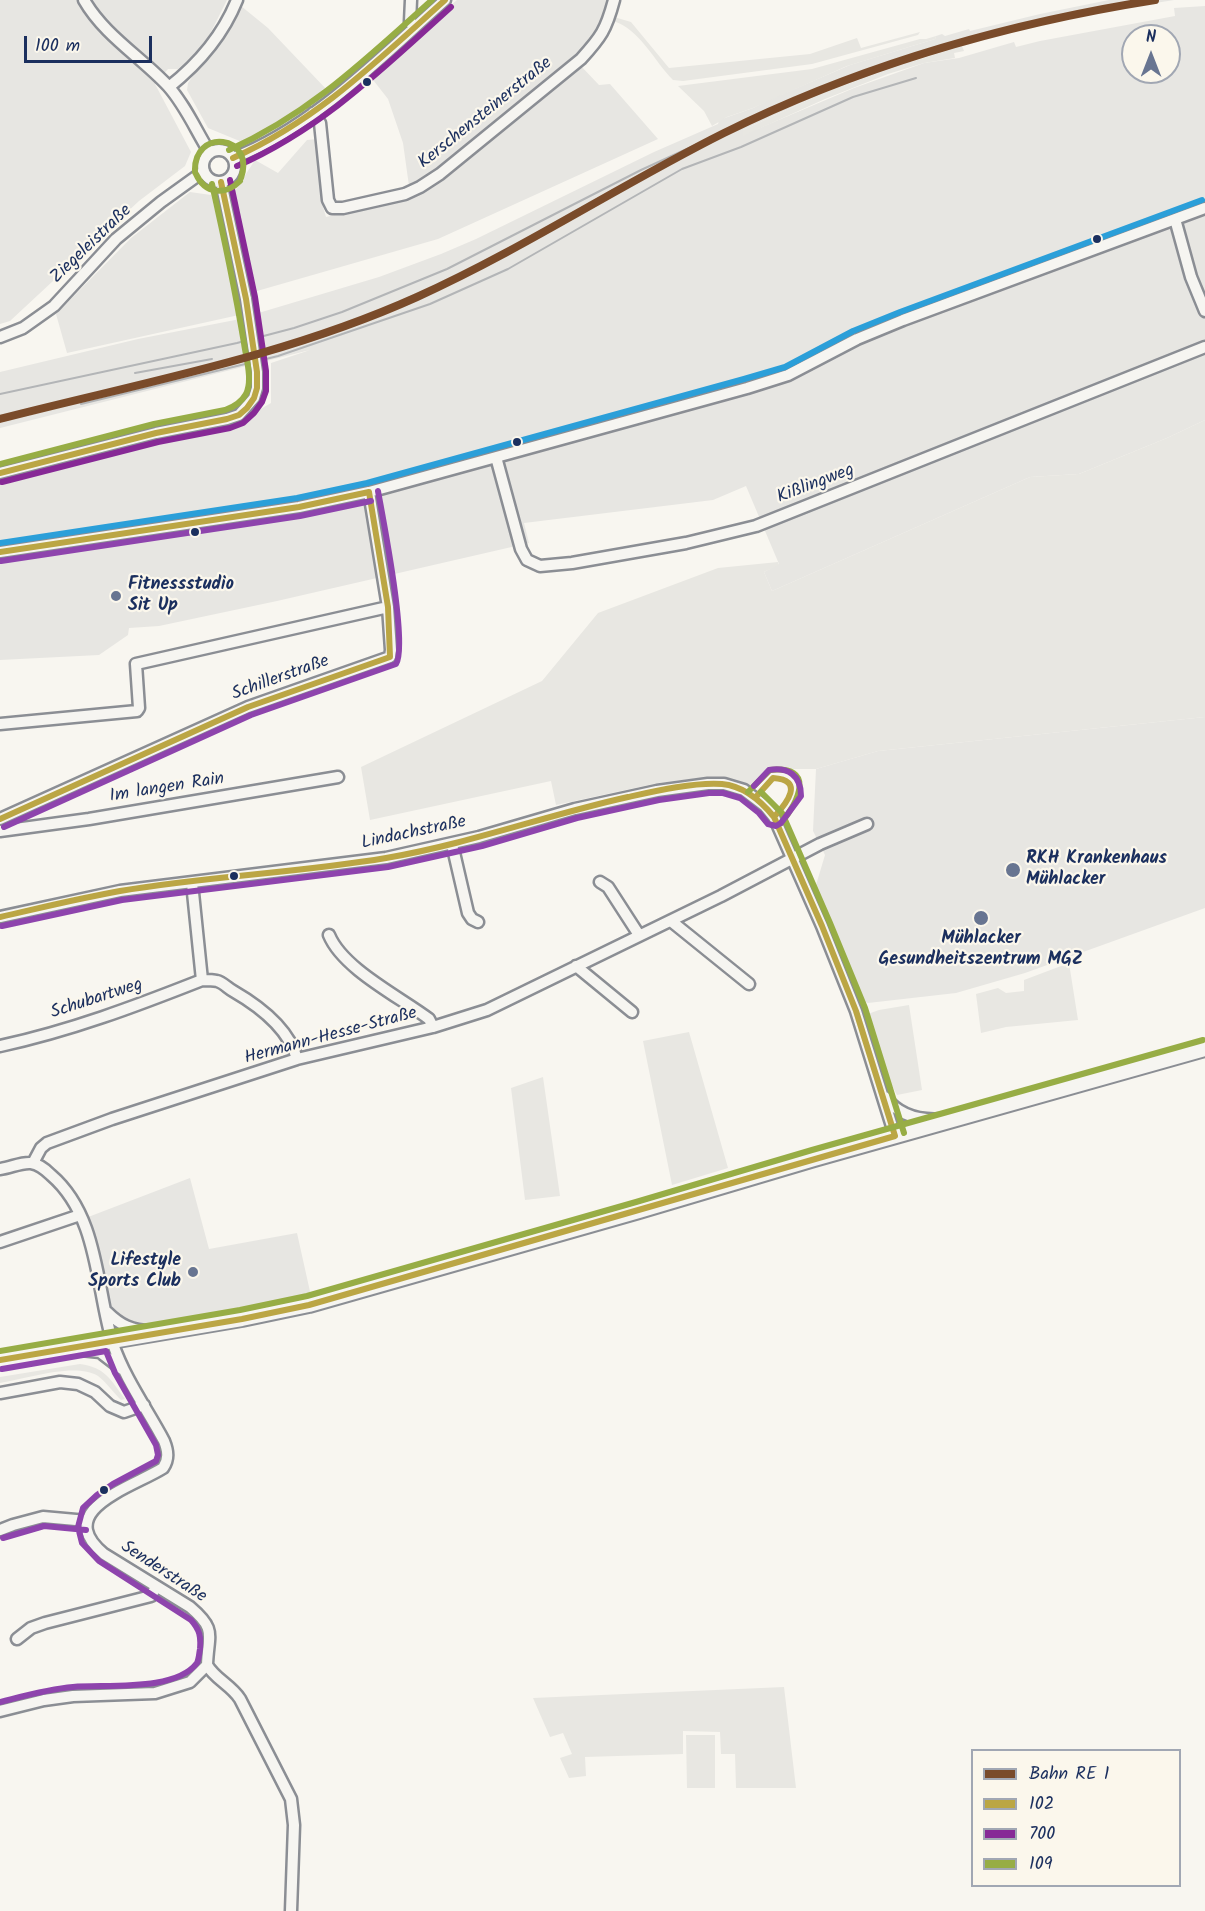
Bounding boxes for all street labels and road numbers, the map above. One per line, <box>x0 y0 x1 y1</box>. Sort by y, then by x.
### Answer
street label: Kerschensteinerstraße <box>415 53 557 175</box>
street label: Ziegeleistraße <box>47 201 137 289</box>
street label: Kißlingweg <box>774 460 858 510</box>
street label: Schillerstraße <box>229 651 333 707</box>
street label: Im langen Rain <box>108 769 226 809</box>
street label: Lindachstraße <box>360 812 468 856</box>
street label: Schubartweg <box>48 975 146 1025</box>
street label: Hermann-Hesse-Straße <box>242 1004 420 1070</box>
street label: Senderstraße <box>116 1537 210 1609</box>

